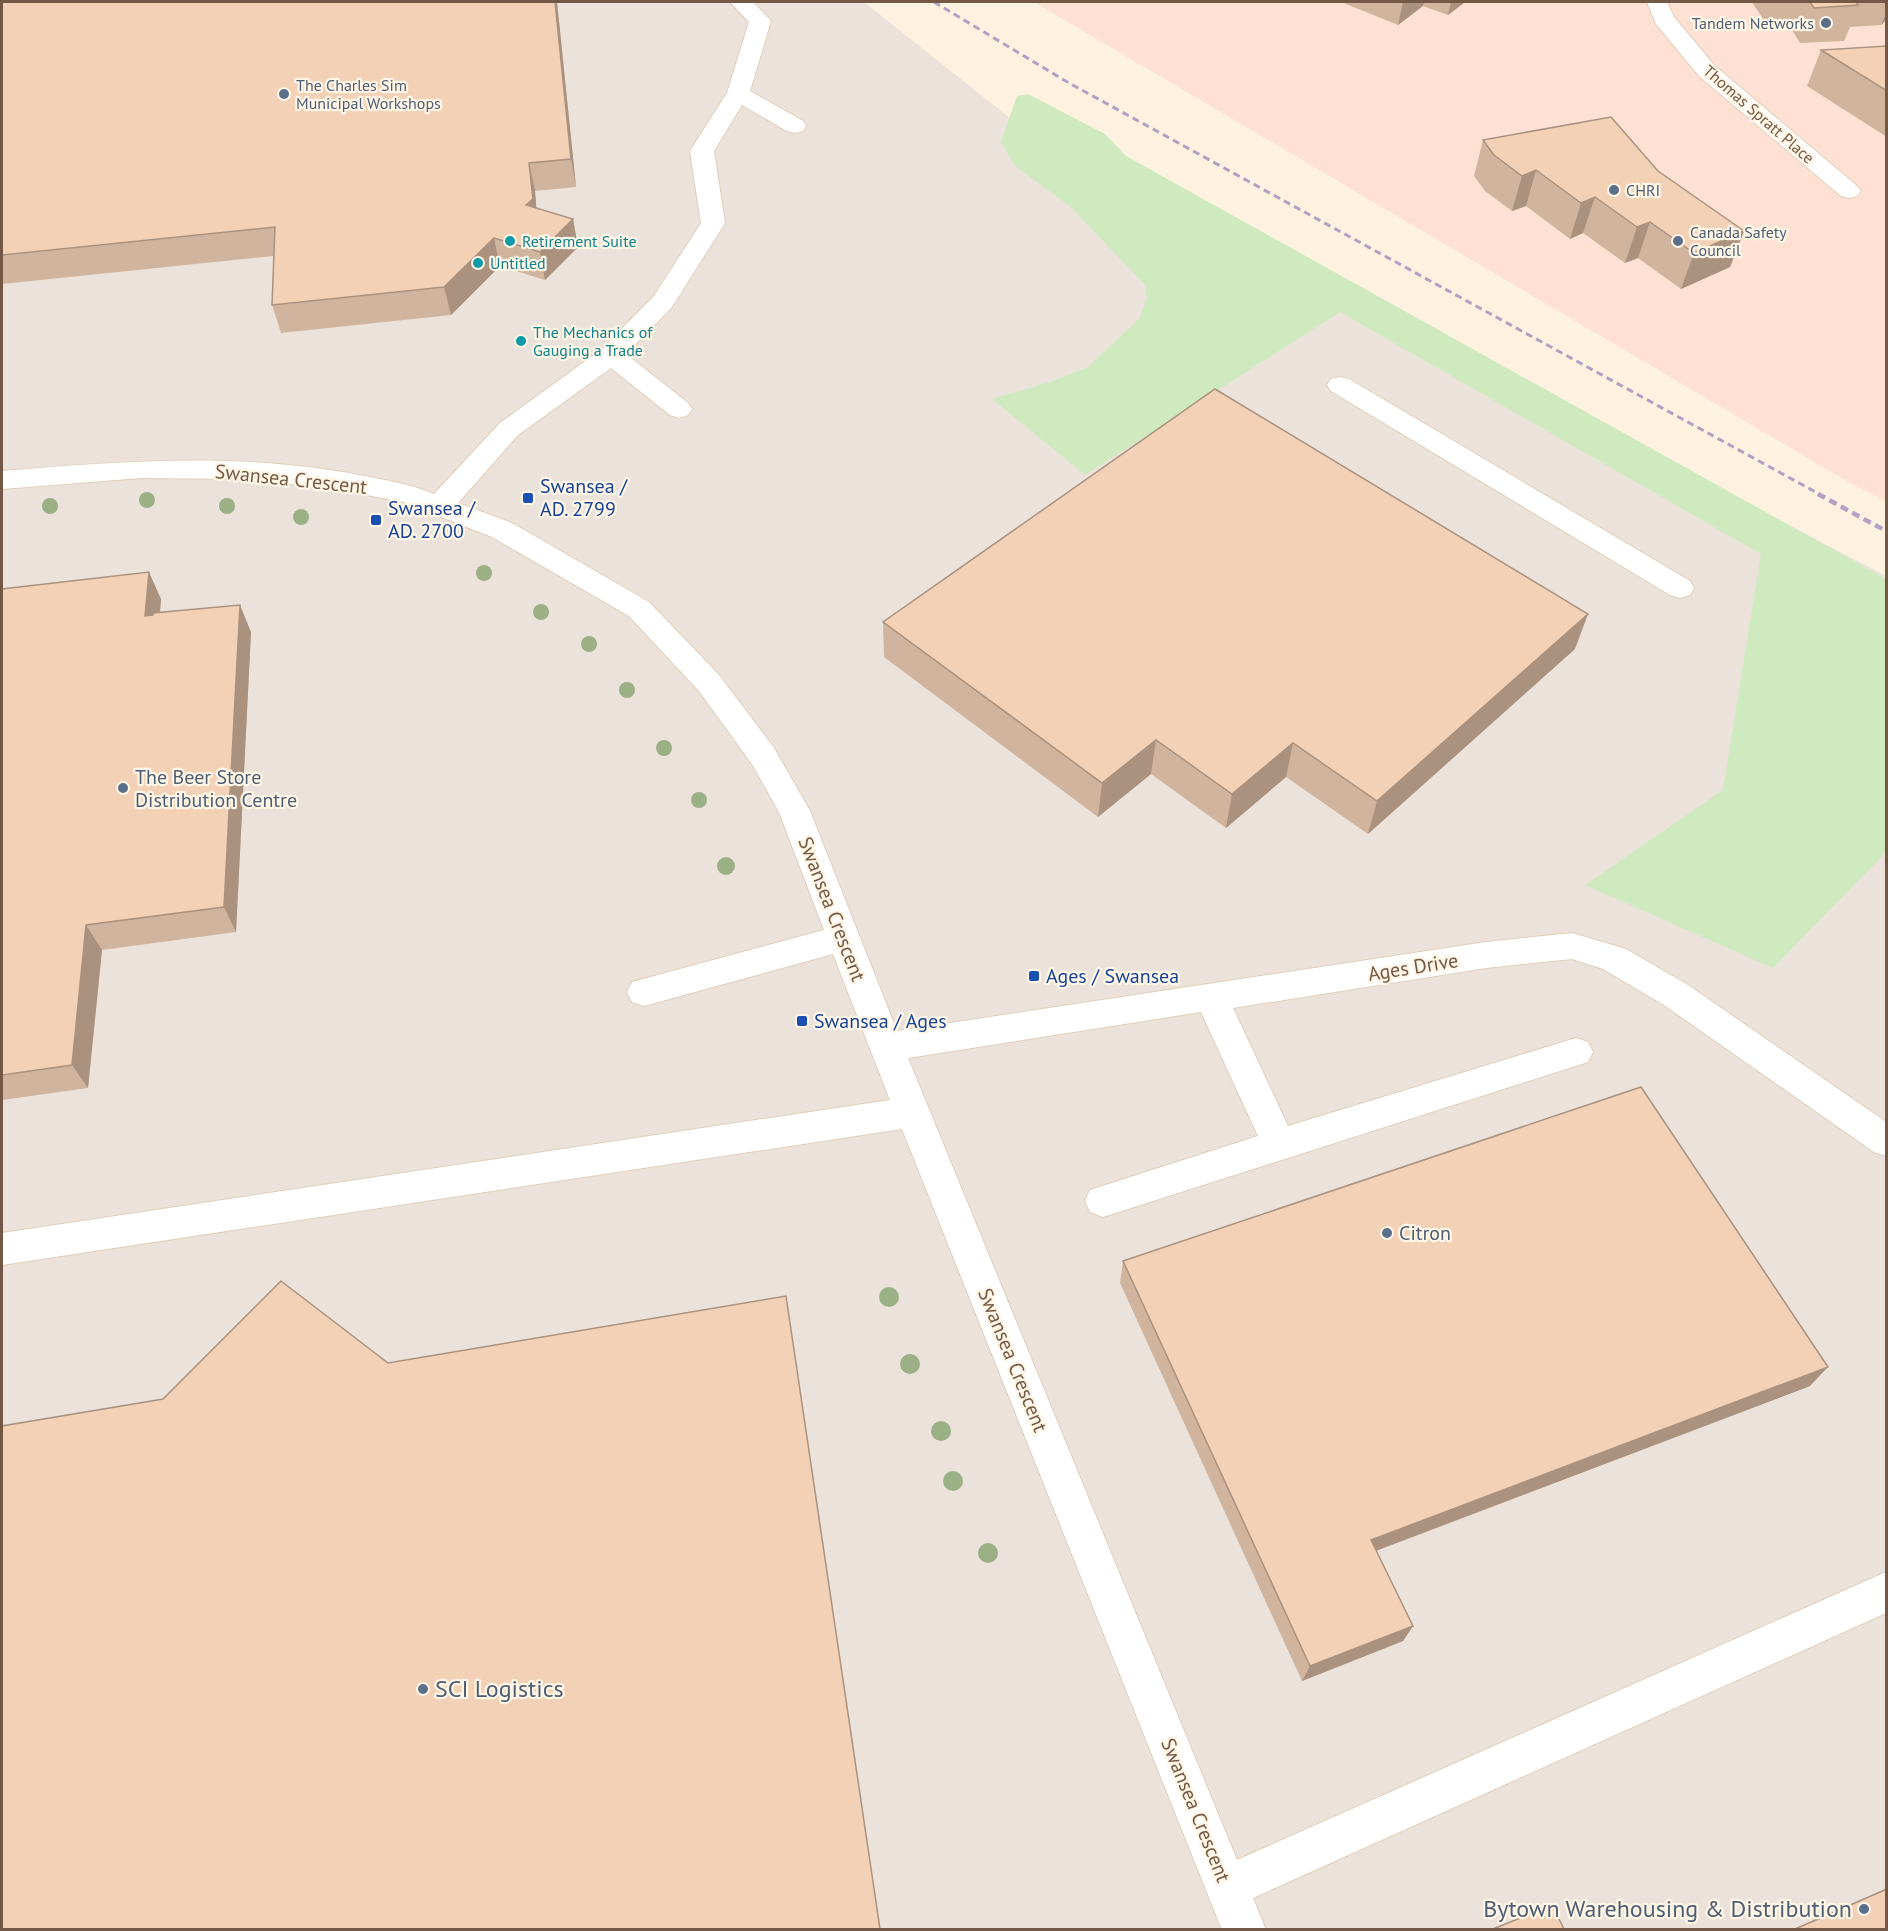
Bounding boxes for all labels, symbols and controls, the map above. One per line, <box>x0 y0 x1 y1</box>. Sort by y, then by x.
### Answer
place label: Tandem Networks <box>1692 13 1814 33</box>
marker: Tandem Networks <box>1819 16 1833 30</box>
street label: Thomas Spratt Place <box>1699 60 1819 168</box>
place label: The Charles Sim Municipal Workshops <box>296 75 441 113</box>
marker: The Charles Sim Municipal Workshops <box>277 87 291 101</box>
place label: CHRI <box>1626 180 1660 200</box>
marker: CHRI <box>1607 183 1621 197</box>
place label: Canada Safety Council <box>1690 222 1787 260</box>
place label: Retirement Suite <box>522 231 637 251</box>
marker: Retirement Suite <box>503 234 517 248</box>
marker: Canada Safety Council <box>1671 234 1685 248</box>
place label: Untitled <box>490 253 546 273</box>
marker: Untitled <box>471 256 485 270</box>
place label: The Mechanics of Gauging a Trade <box>533 322 653 360</box>
marker: The Mechanics of Gauging a Trade <box>514 334 528 348</box>
street label: Swansea Crescent <box>214 458 369 500</box>
place label: Swansea / AD. 2799 <box>540 473 628 522</box>
marker: Swansea / AD. 2799 <box>521 491 535 505</box>
place label: Swansea / AD. 2700 <box>388 495 476 544</box>
marker: Swansea / AD. 2700 <box>369 513 383 527</box>
place label: The Beer Store Distribution Centre <box>135 764 297 813</box>
marker: The Beer Store Distribution Centre <box>116 781 130 795</box>
street label: Swansea Crescent <box>792 833 872 985</box>
street label: Ages Drive <box>1366 947 1460 987</box>
place label: Ages / Swansea <box>1046 963 1179 989</box>
marker: Ages / Swansea <box>1027 969 1041 983</box>
place label: Swansea / Ages <box>814 1008 947 1034</box>
marker: Swansea / Ages <box>795 1014 809 1028</box>
place label: Citron <box>1399 1220 1451 1246</box>
marker: Citron <box>1380 1226 1394 1240</box>
street label: Swansea Crescent <box>972 1284 1054 1436</box>
place label: SCI Logistics <box>435 1673 564 1704</box>
marker: SCI Logistics <box>416 1682 430 1696</box>
street label: Swansea Crescent <box>1155 1734 1237 1886</box>
place label: Bytown Warehousing & Distribution <box>1483 1893 1852 1924</box>
marker: Bytown Warehousing & Distribution <box>1857 1902 1871 1916</box>

